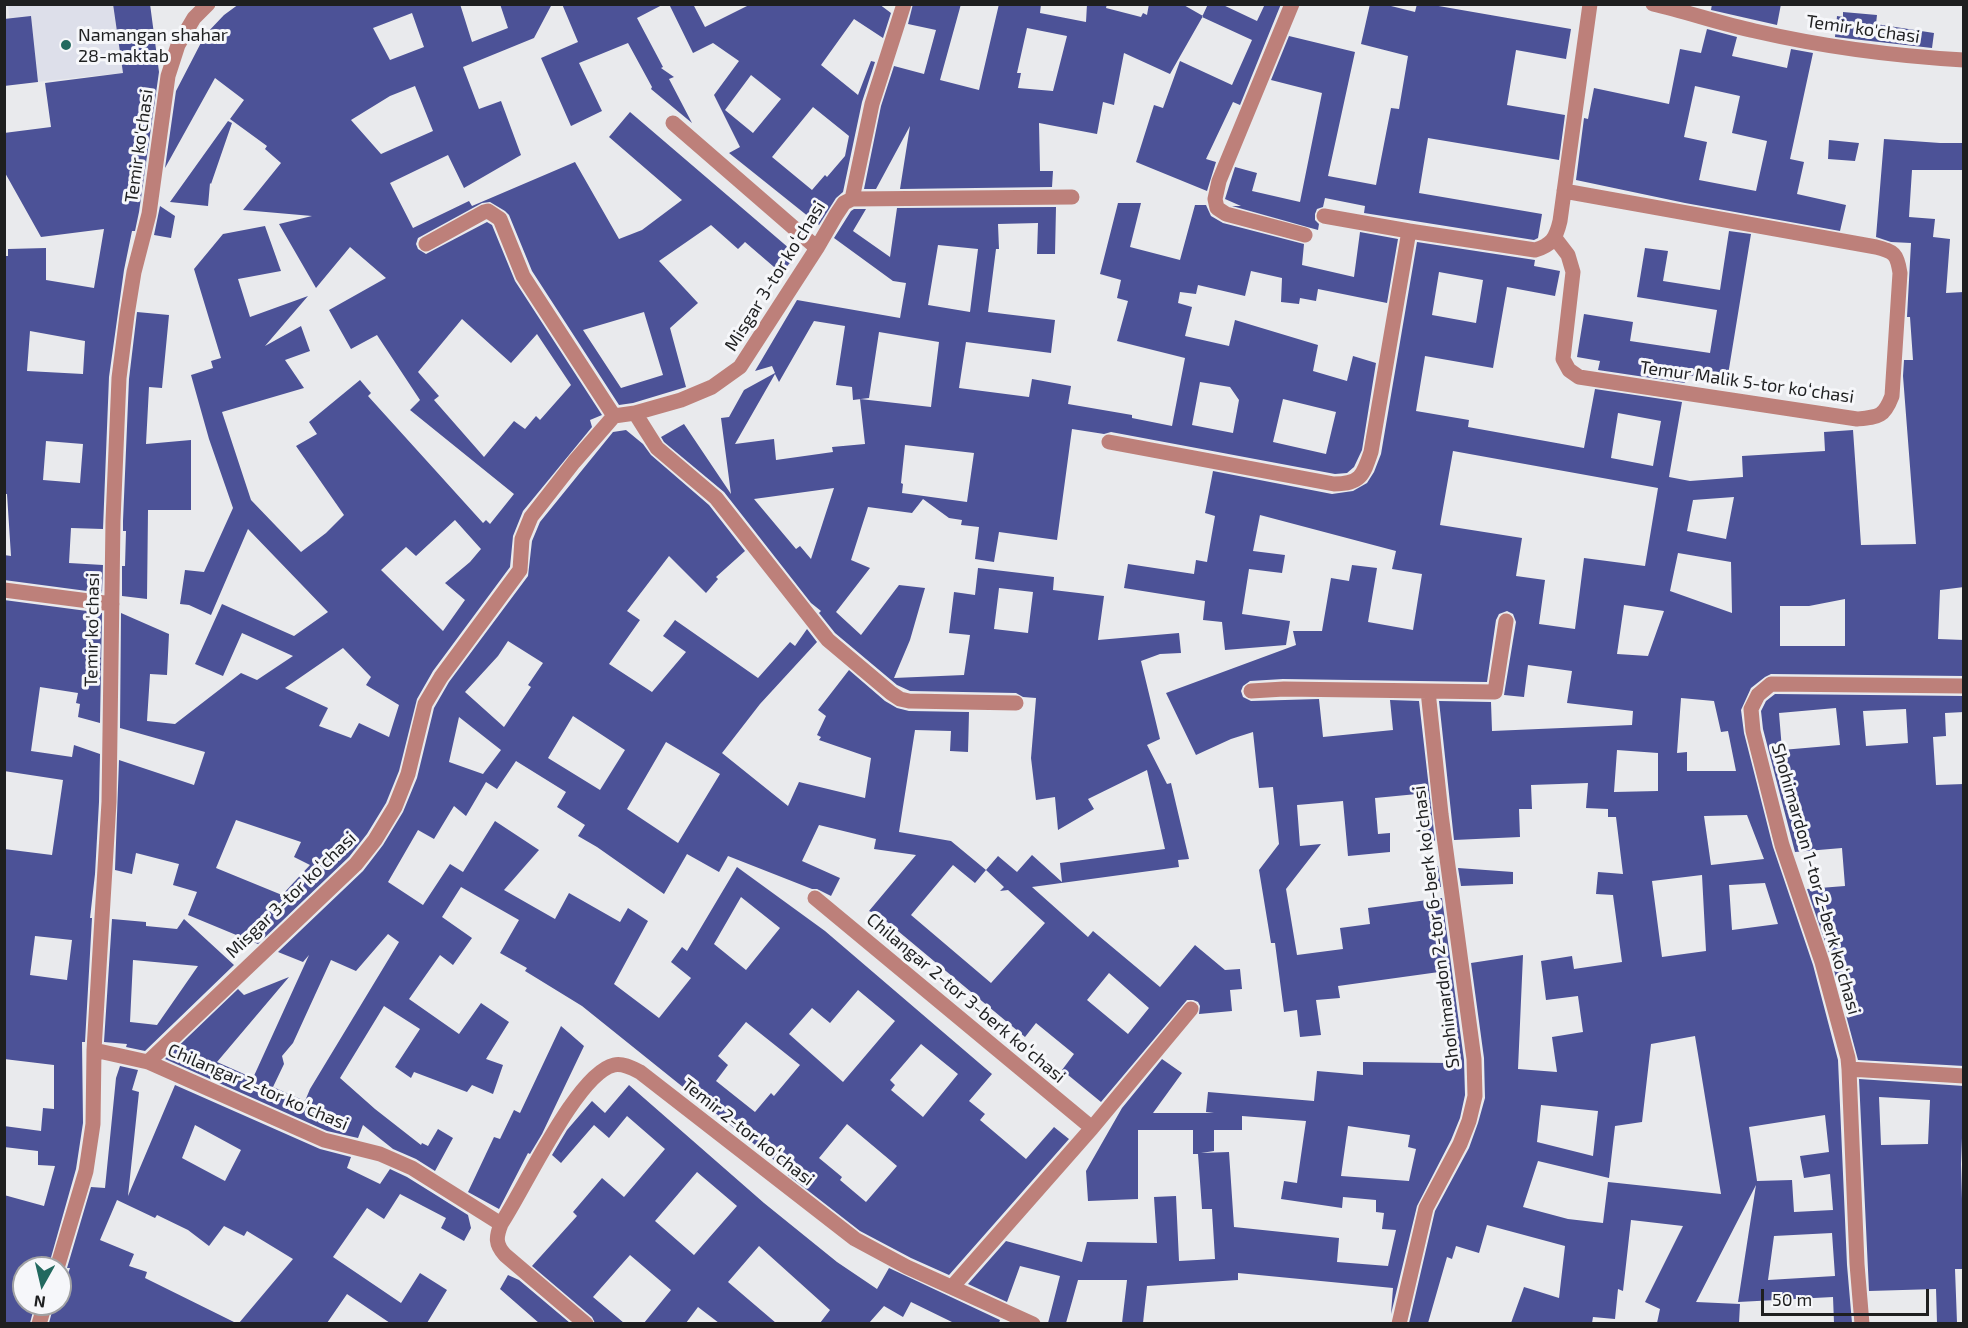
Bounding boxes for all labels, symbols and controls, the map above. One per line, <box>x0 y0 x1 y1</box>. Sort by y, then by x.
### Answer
street label: Temir ko'chasi <box>1805 10 1921 48</box>
place label: Namangan shahar 28-maktab <box>78 24 228 66</box>
marker: Namangan shahar 28-maktab <box>59 38 73 52</box>
street label: Temir ko'chasi <box>120 88 158 204</box>
street label: Misgar 3-tor koʻchasi <box>720 197 830 355</box>
street label: Temur Malik 5-tor koʻchasi <box>1639 356 1855 408</box>
street label: Temir ko'chasi <box>80 573 104 687</box>
street label: Shohimardon 1-tor 2-berk koʻchasi <box>1767 741 1865 1017</box>
street label: Shohimardon 2-tor 6-berk koʻchasi <box>1408 785 1464 1069</box>
street label: Misgar 3-tor koʻchasi <box>221 827 361 963</box>
street label: Chilangar 2-tor 3-berk koʻchasi <box>862 909 1070 1087</box>
street label: Chilangar 2-tor koʻchasi <box>164 1039 352 1135</box>
street label: Temir 2-tor koʻchasi <box>678 1074 818 1190</box>
north arrow <box>12 1256 72 1316</box>
scale bar <box>1764 1277 1932 1315</box>
text: 50 m <box>1772 1288 1812 1310</box>
text: N <box>33 1292 47 1313</box>

